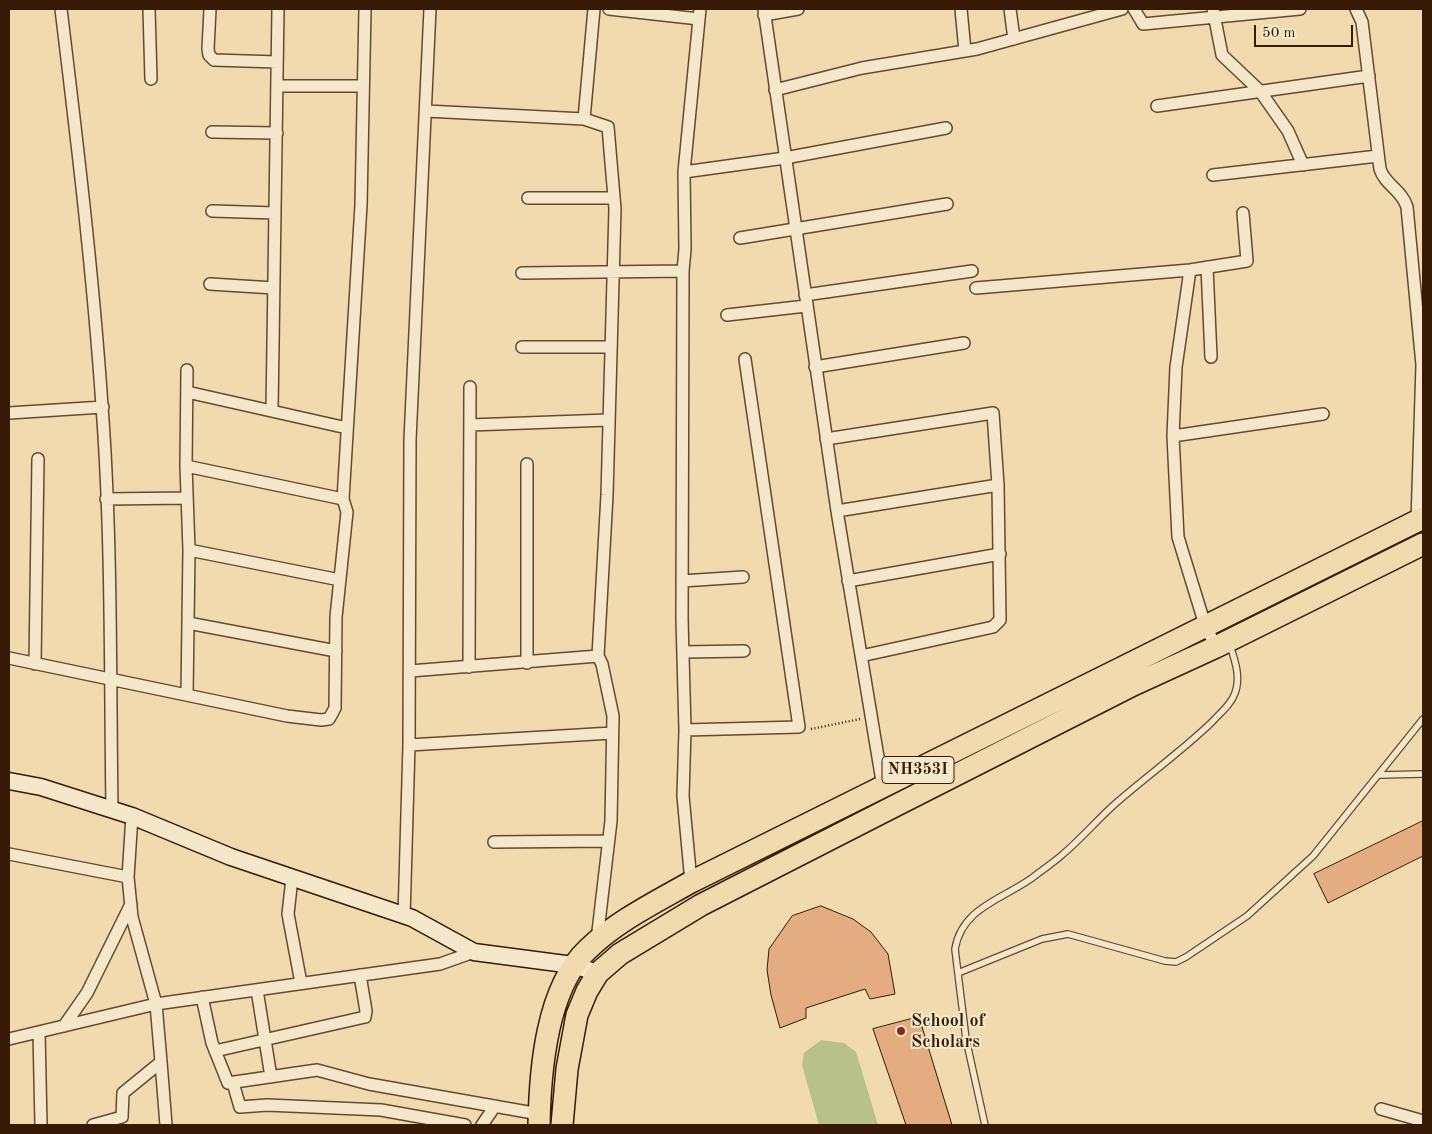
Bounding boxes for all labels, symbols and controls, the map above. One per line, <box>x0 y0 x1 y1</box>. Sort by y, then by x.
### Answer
scale bar <box>1257 15 1356 47</box>
text: 50 m <box>1262 26 1296 41</box>
road number: NH353I <box>882 756 954 784</box>
place label: School of Scholars <box>911 1010 985 1052</box>
marker: School of Scholars <box>895 1025 907 1037</box>

